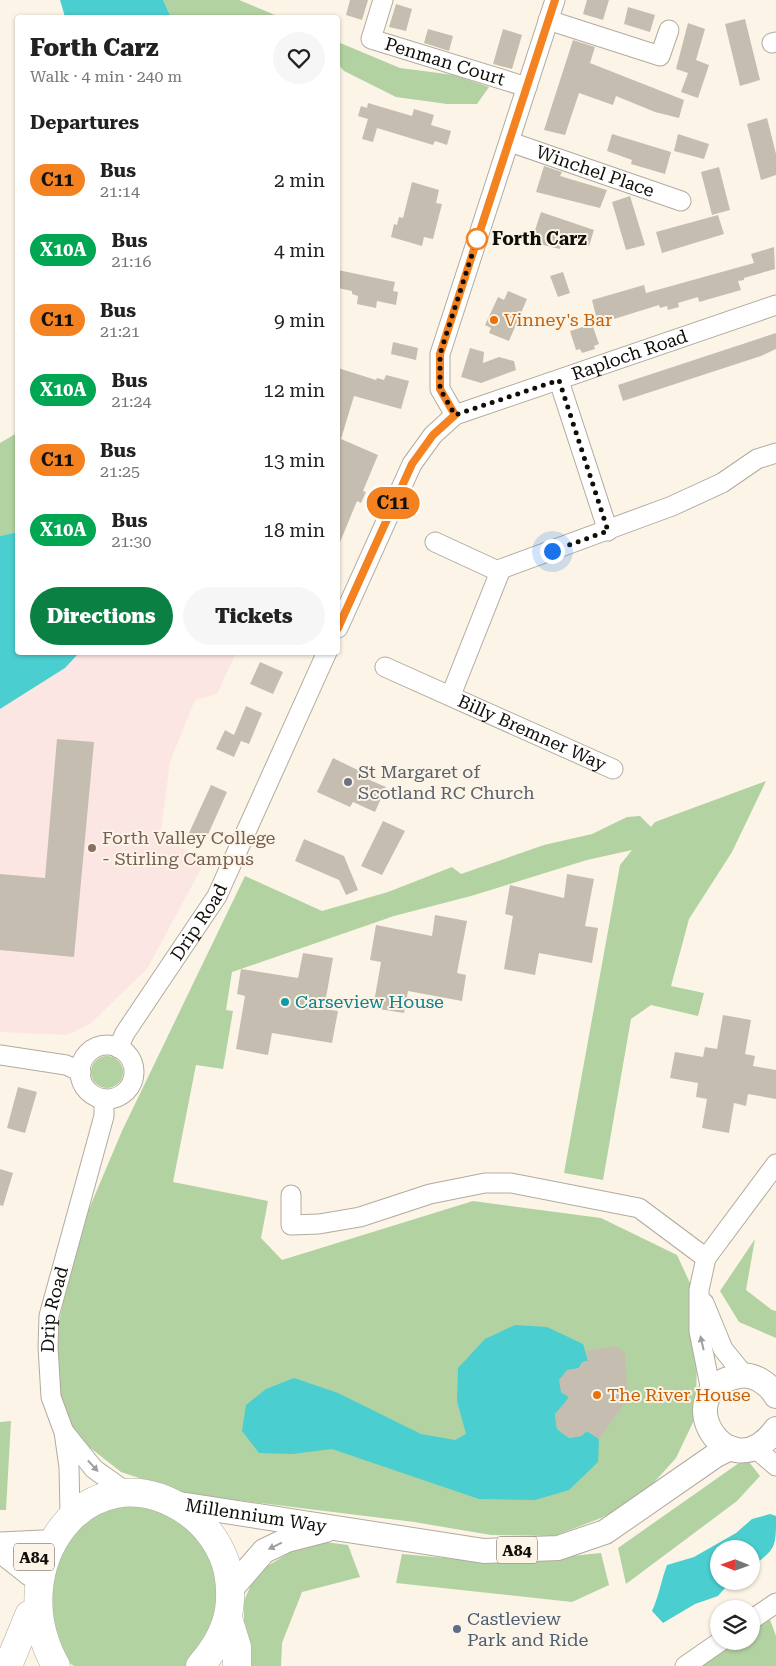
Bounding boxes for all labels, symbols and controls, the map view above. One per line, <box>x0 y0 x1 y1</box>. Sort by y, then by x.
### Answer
button: heart <box>273 32 325 84</box>
street label: Penman Court <box>382 33 508 90</box>
text: Forth Carz <box>30 34 159 62</box>
text: Walk · 4 min · 240 m <box>30 67 182 86</box>
text: Departures <box>30 111 139 134</box>
street label: Winchel Place <box>533 141 657 201</box>
text: Bus <box>100 159 136 182</box>
text: C11 <box>41 169 74 190</box>
text: 2 min <box>274 169 325 192</box>
text: 21:14 <box>100 182 140 201</box>
marker: Forth Carz <box>466 228 488 250</box>
place label: Forth Carz <box>492 228 587 249</box>
text: Bus <box>111 229 147 252</box>
text: X10A <box>40 239 86 260</box>
text: 4 min <box>274 239 325 262</box>
text: 21:16 <box>111 252 151 271</box>
text: Bus <box>100 299 136 322</box>
text: C11 <box>41 309 74 330</box>
text: 9 min <box>274 309 325 332</box>
place label: Vinney's Bar <box>504 309 612 330</box>
marker: Vinney's Bar <box>488 314 500 326</box>
text: 21:21 <box>100 322 140 341</box>
street label: Raploch Road <box>569 325 690 384</box>
text: Bus <box>111 369 147 392</box>
text: X10A <box>40 379 86 400</box>
text: 12 min <box>263 379 325 402</box>
text: 21:24 <box>111 392 151 411</box>
text: Bus <box>100 439 136 462</box>
text: C11 <box>41 449 74 470</box>
text: 13 min <box>263 449 325 472</box>
text: 21:25 <box>100 462 140 481</box>
line badge: C11 <box>364 487 422 519</box>
text: C11 <box>377 492 409 513</box>
text: Bus <box>111 509 147 532</box>
text: X10A <box>40 519 86 540</box>
text: 18 min <box>263 519 325 542</box>
text: 21:30 <box>111 532 151 551</box>
your location <box>540 539 565 564</box>
button: Directions <box>30 587 173 645</box>
button: Tickets <box>183 587 325 645</box>
street label: Billy Bremner Way <box>455 690 610 775</box>
place label: St Margaret of Scotland RC Church <box>358 761 535 803</box>
marker: St Margaret of Scotland RC Church <box>342 776 354 788</box>
place label: Forth Valley College - Stirling Campus <box>102 827 276 869</box>
marker: Forth Valley College - Stirling Campus <box>86 842 98 854</box>
street label: Drip Road <box>166 880 231 964</box>
place label: Carseview House <box>295 991 444 1012</box>
marker: Carseview House <box>279 996 291 1008</box>
street label: Drip Road <box>37 1263 72 1353</box>
one-way arrow <box>698 1336 706 1351</box>
place label: The River House <box>607 1384 751 1405</box>
marker: The River House <box>591 1389 603 1401</box>
one-way arrow <box>87 1459 99 1471</box>
street label: Millennium Way <box>184 1494 329 1537</box>
road number: A84 <box>497 1536 537 1564</box>
north arrow <box>710 1540 760 1590</box>
map controls <box>710 1540 760 1650</box>
one-way arrow <box>267 1542 282 1550</box>
road number: A84 <box>14 1544 54 1570</box>
button: layers <box>710 1600 760 1650</box>
place label: Castleview Park and Ride <box>467 1608 588 1650</box>
marker: Castleview Park and Ride <box>451 1623 463 1635</box>

